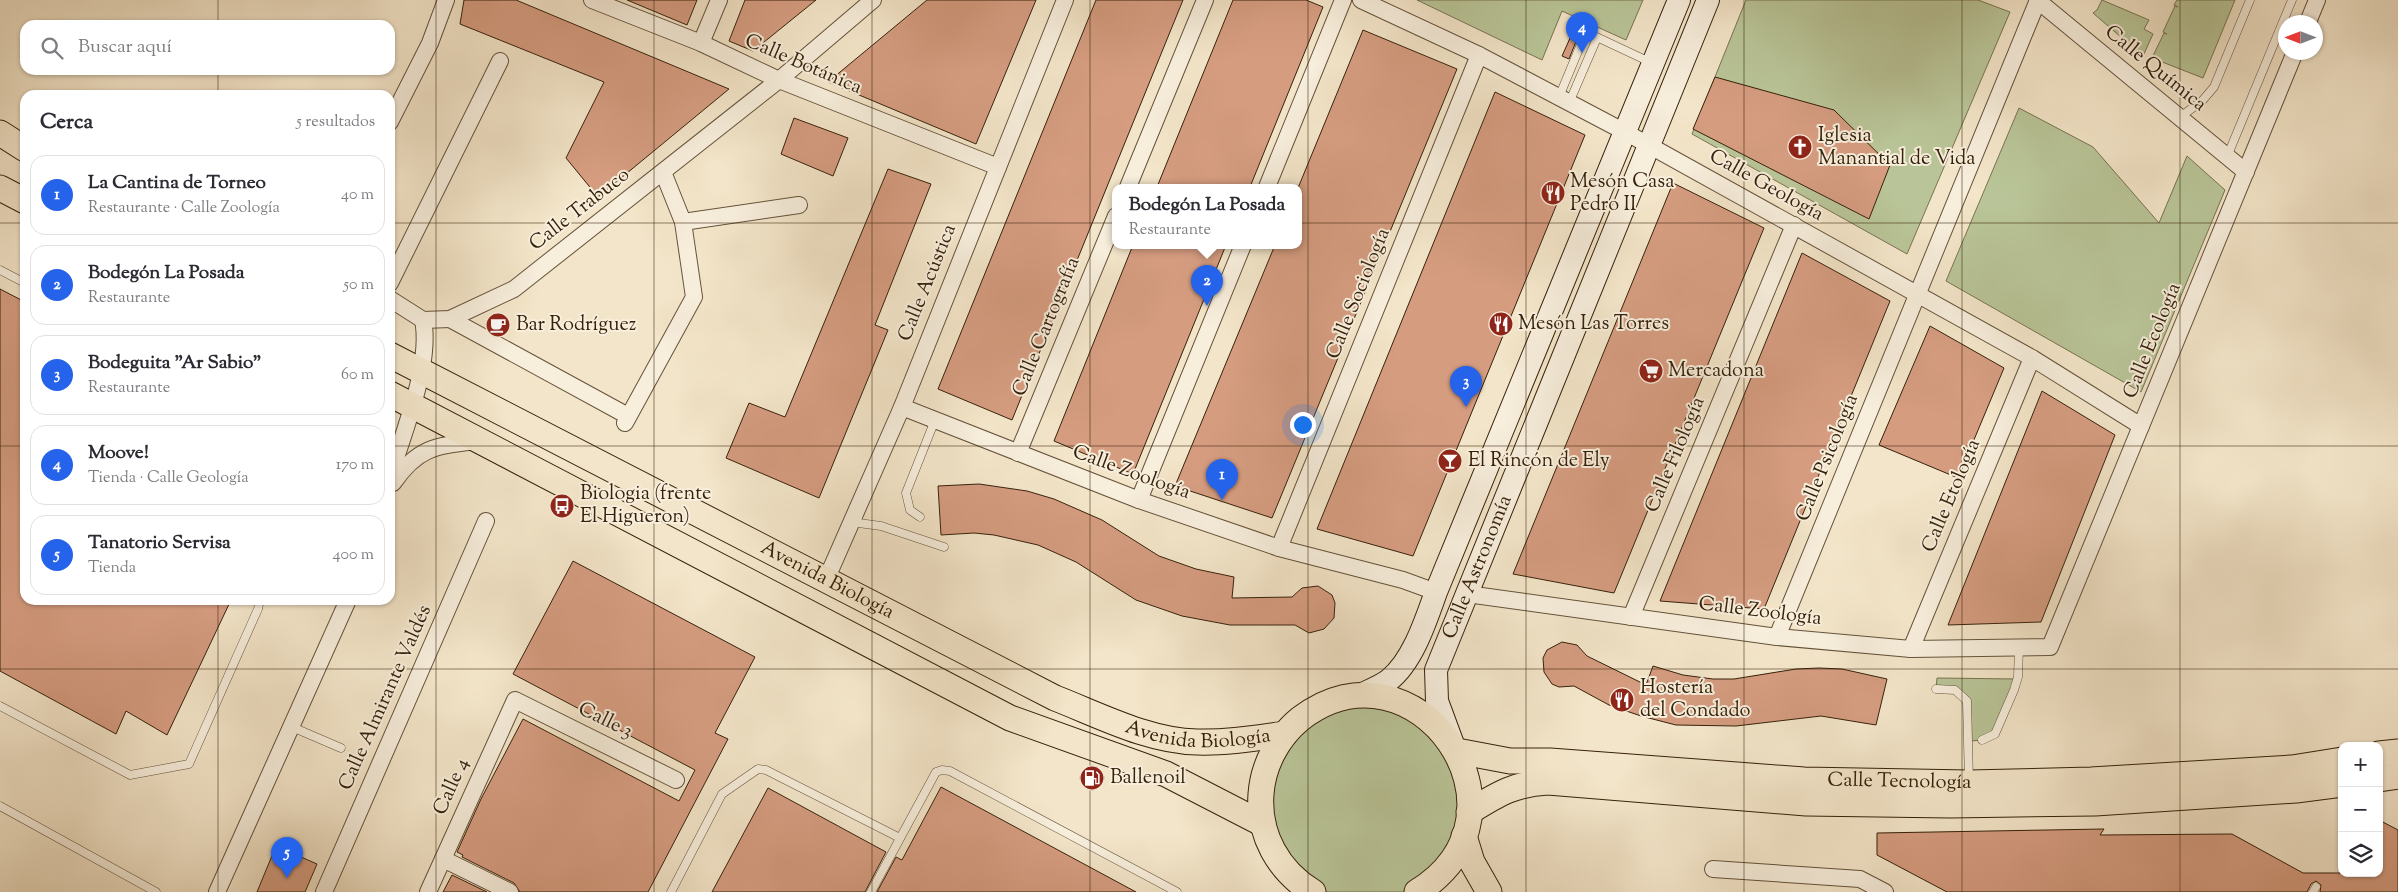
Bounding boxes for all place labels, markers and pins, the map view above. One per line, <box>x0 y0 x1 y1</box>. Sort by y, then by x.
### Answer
pin: 4 <box>1566 12 1598 53</box>
place label: Iglesia Manantial de Vida <box>1818 122 1976 174</box>
church icon: Iglesia Manantial de Vida <box>1787 134 1813 160</box>
place label: Mesón Casa Pedro II <box>1570 168 1674 220</box>
restaurant icon: Mesón Casa Pedro II <box>1540 180 1566 206</box>
pin: 2 <box>1191 265 1223 306</box>
place label: Mesón Las Torres <box>1518 310 1669 339</box>
place label: Bar Rodríguez <box>516 311 636 340</box>
restaurant icon: Mesón Las Torres <box>1488 311 1514 337</box>
cafe icon: Bar Rodríguez <box>485 312 511 338</box>
place label: Mercadona <box>1668 357 1764 386</box>
supermarket icon: Mercadona <box>1638 358 1664 384</box>
pin: 3 <box>1450 366 1482 407</box>
place label: El Rincón de Ely <box>1468 447 1610 476</box>
bar icon: El Rincón de Ely <box>1437 448 1463 474</box>
pin: 1 <box>1206 459 1238 500</box>
place label: Biologia (frente El Higueron) <box>580 480 711 532</box>
bus stop icon: Biologia (frente El Higueron) <box>549 493 575 519</box>
place label: Hostería del Condado <box>1640 674 1751 726</box>
restaurant icon: Hostería del Condado <box>1609 687 1635 713</box>
place label: Ballenoil <box>1110 764 1186 793</box>
fuel station icon: Ballenoil <box>1079 765 1105 791</box>
pin: 5 <box>271 837 303 878</box>

